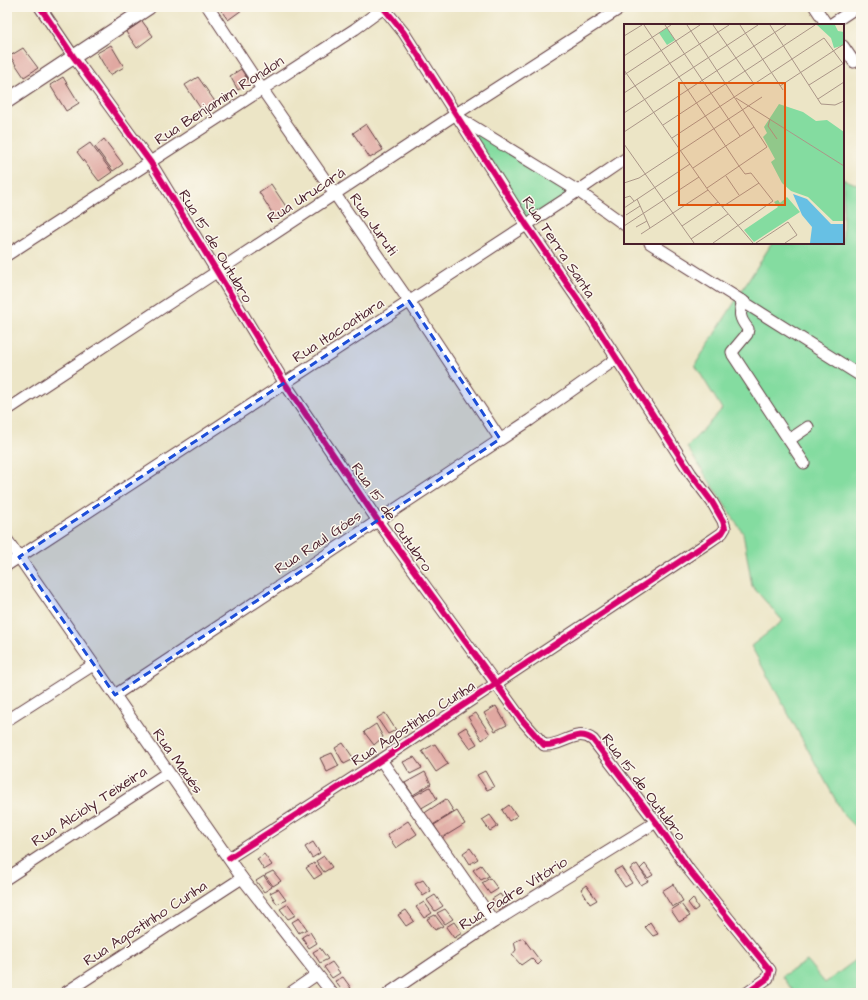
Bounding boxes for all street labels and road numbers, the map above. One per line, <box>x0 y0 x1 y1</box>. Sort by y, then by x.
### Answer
street label: Rua Benjamim Rondon <box>150 50 288 150</box>
street label: Rua Urucará <box>263 162 350 229</box>
street label: Rua 15 de Outubro <box>173 186 258 307</box>
street label: Rua Juruti <box>344 189 403 260</box>
street label: Rua Terra Santa <box>517 192 601 302</box>
street label: Rua Itacoatiara <box>288 293 388 368</box>
street label: Rua 15 de Outubro <box>346 459 437 577</box>
street label: Rua Raul Góes <box>271 505 366 579</box>
street label: Rua Agostinho Cunha <box>347 675 480 772</box>
street label: Rua Maués <box>147 724 208 799</box>
street label: Rua 15 de Outubro <box>596 730 691 845</box>
street label: Rua Alcioly Teixeira <box>27 761 152 853</box>
street label: Rua Padre Vitório <box>455 851 572 935</box>
street label: Rua Agostinho Cunha <box>79 875 212 972</box>

